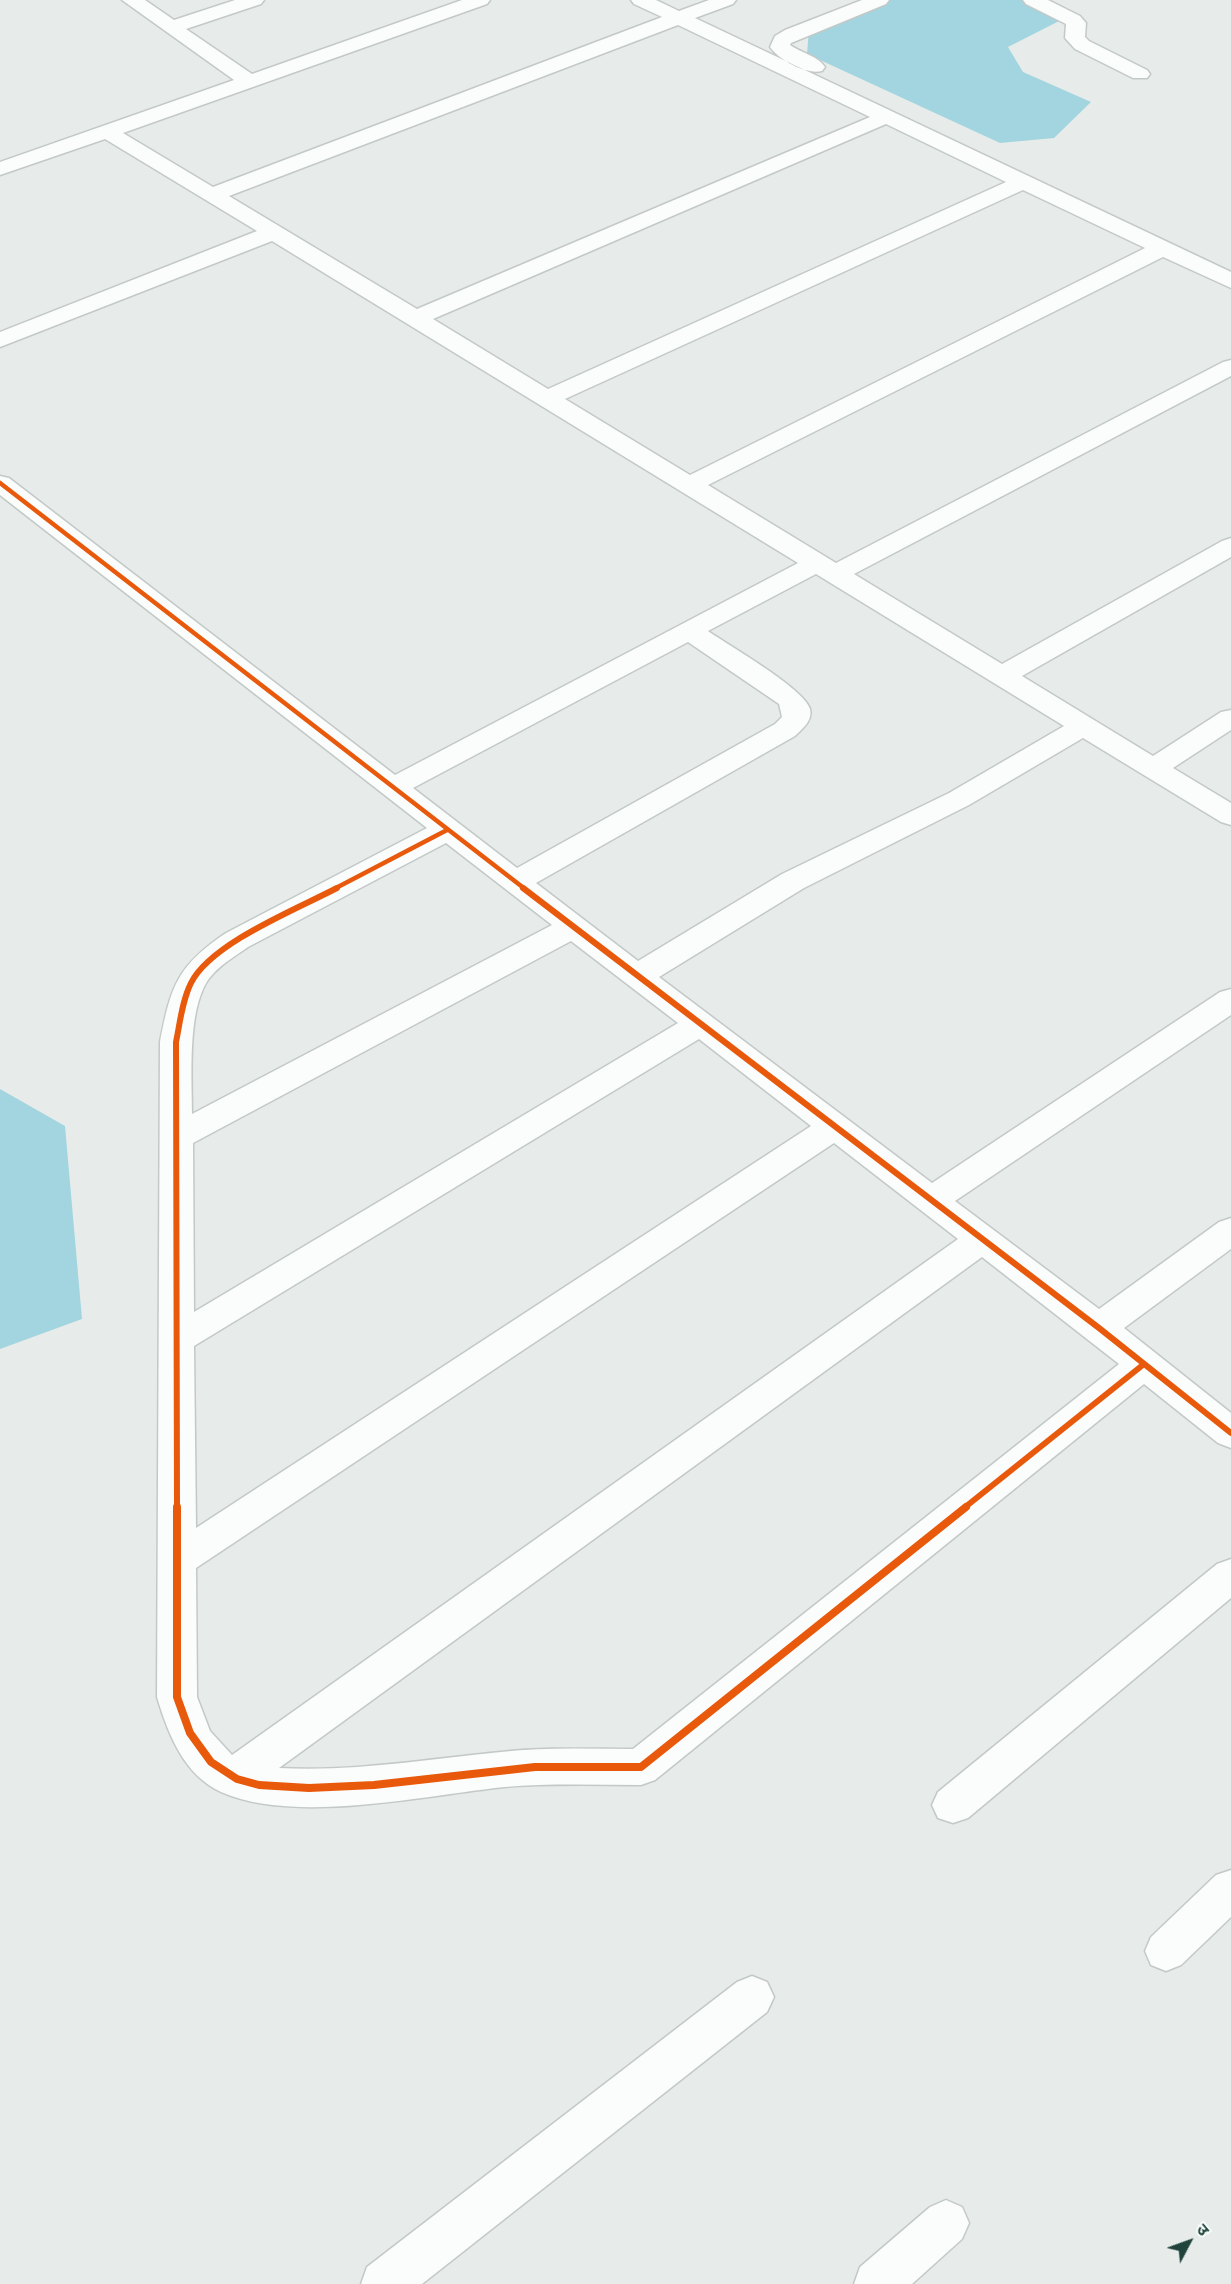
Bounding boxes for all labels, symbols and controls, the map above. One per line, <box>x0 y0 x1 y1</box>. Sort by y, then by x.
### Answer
north arrow <box>1159 2212 1219 2272</box>
text: उ <box>1193 2220 1213 2240</box>

